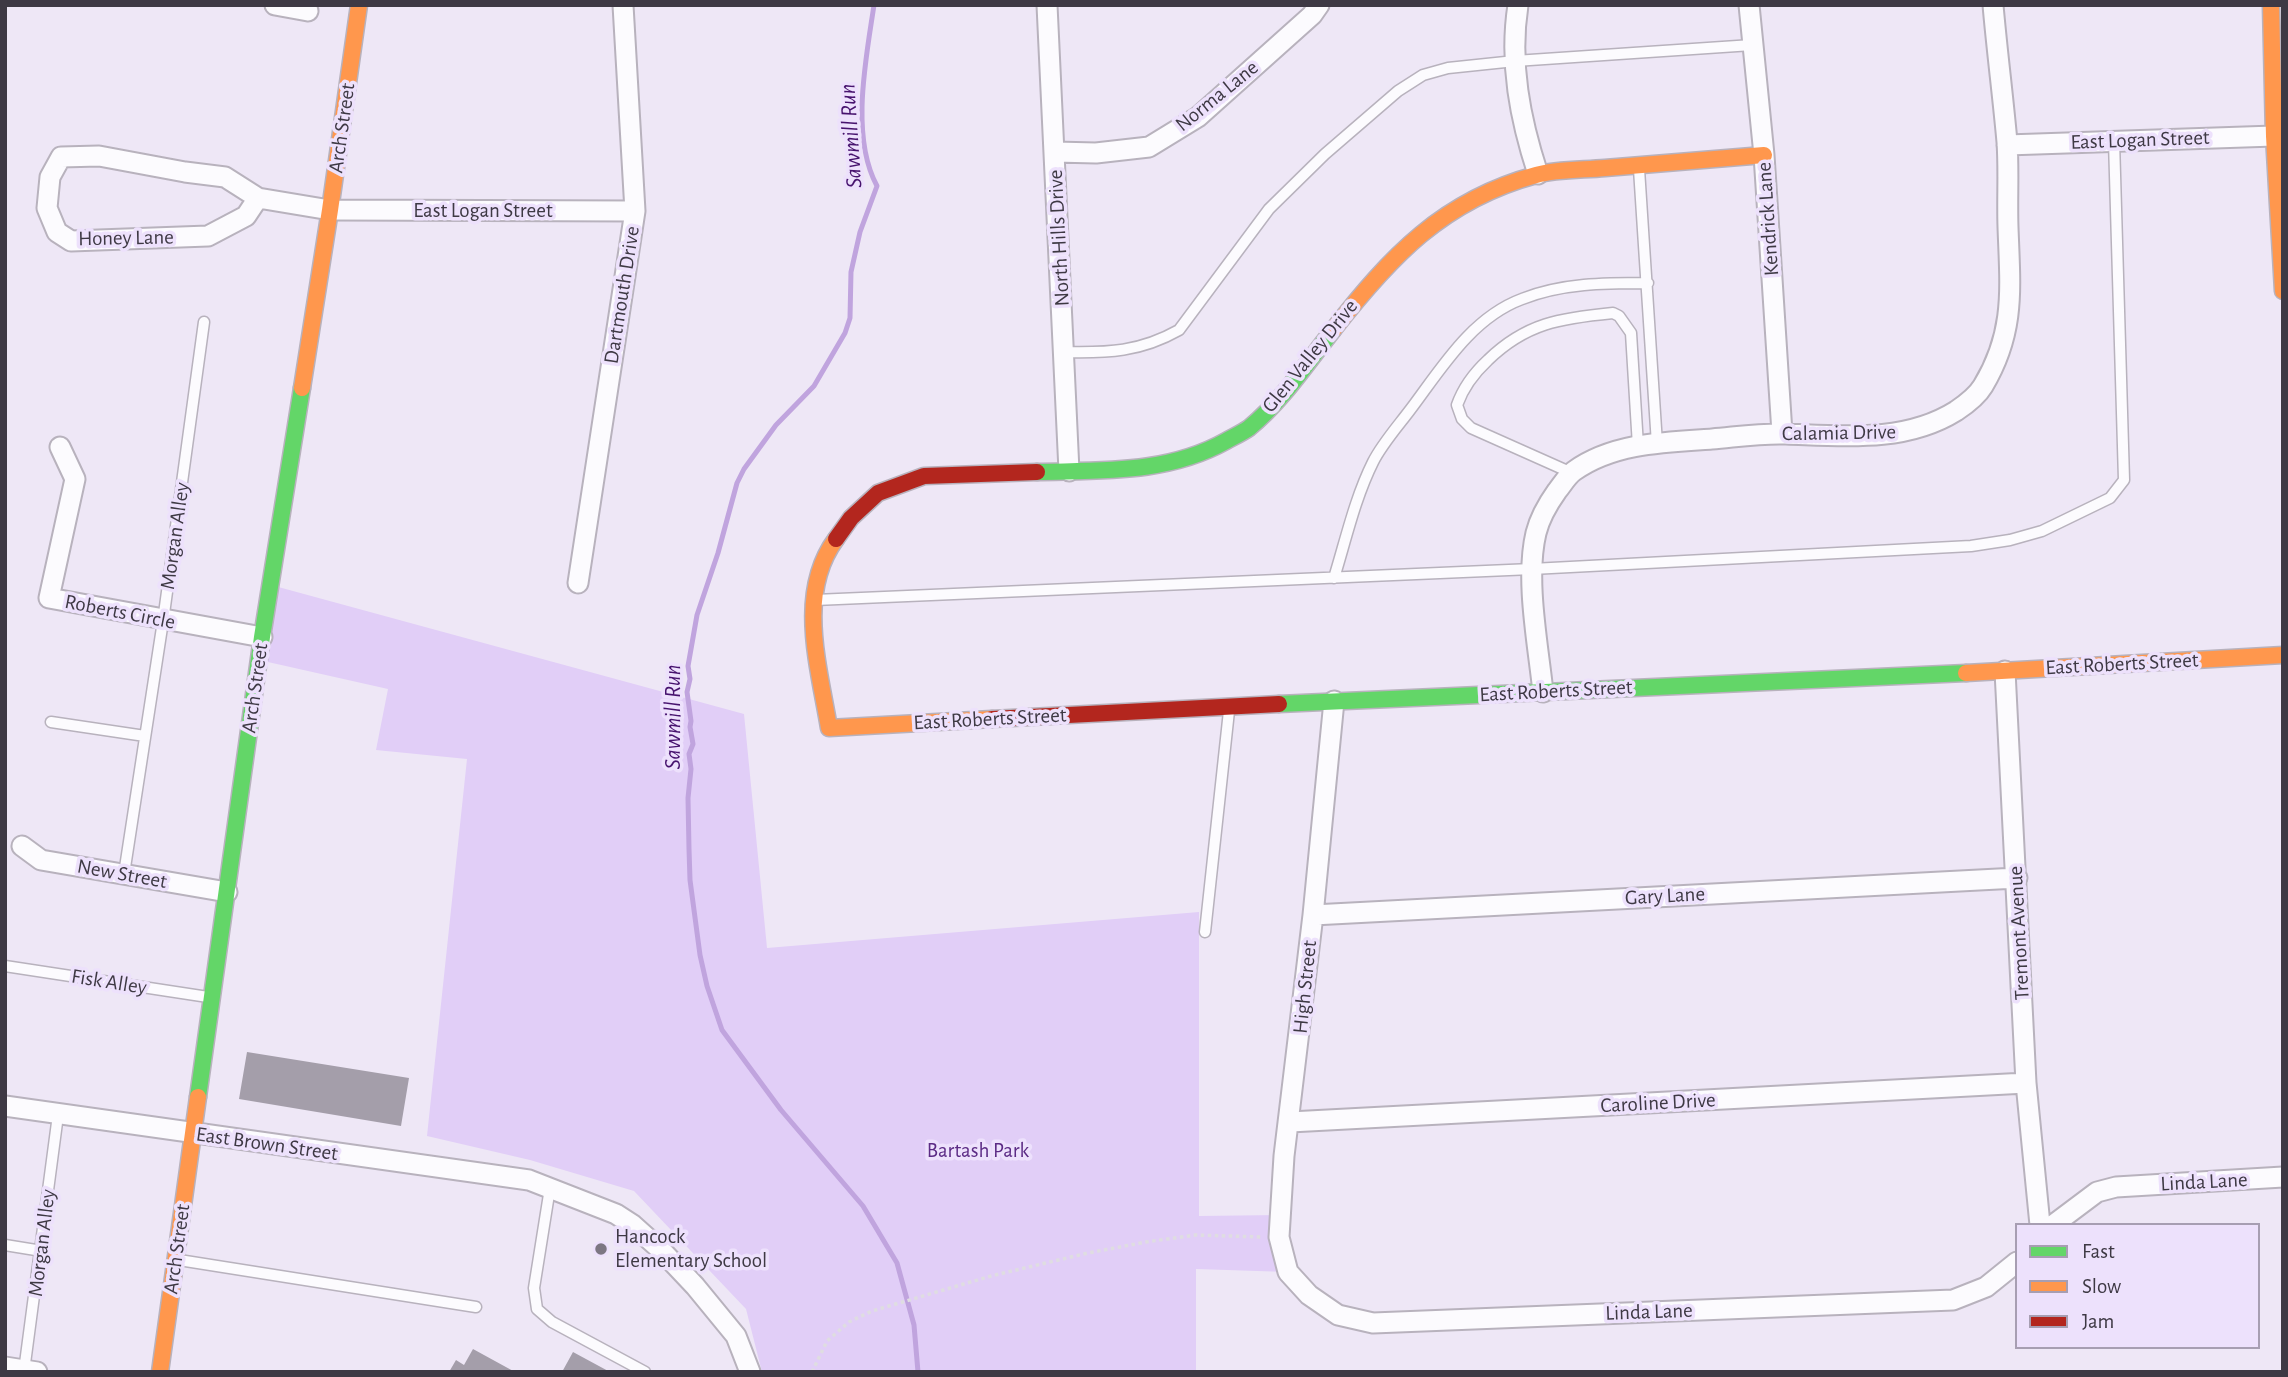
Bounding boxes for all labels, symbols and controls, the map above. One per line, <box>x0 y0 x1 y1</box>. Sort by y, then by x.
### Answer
street label: Norma Lane <box>1170 55 1264 137</box>
street label: Arch Street <box>323 81 361 175</box>
water label: Sawmill Run <box>834 83 868 189</box>
street label: East Logan Street <box>2070 125 2210 155</box>
street label: Kendrick Lane <box>1751 161 1785 277</box>
street label: North Hills Drive <box>1043 169 1075 307</box>
street label: East Logan Street <box>413 198 553 224</box>
street label: Dartmouth Drive <box>599 224 645 366</box>
street label: Honey Lane <box>78 225 174 251</box>
street label: Glen Valley Drive <box>1257 294 1363 418</box>
street label: Calamia Drive <box>1782 419 1896 447</box>
street label: Morgan Alley <box>155 481 195 591</box>
street label: Roberts Circle <box>63 589 177 635</box>
street label: Arch Street <box>236 641 274 735</box>
street label: East Roberts Street <box>2045 647 2199 681</box>
water label: Sawmill Run <box>659 665 687 769</box>
street label: East Roberts Street <box>1479 674 1633 708</box>
street label: East Roberts Street <box>913 702 1067 736</box>
street label: New Street <box>75 854 169 894</box>
street label: Tremont Avenue <box>2003 865 2035 1001</box>
street label: Gary Lane <box>1624 881 1706 911</box>
street label: High Street <box>1288 939 1322 1035</box>
street label: Fisk Alley <box>69 964 149 1000</box>
street label: Caroline Drive <box>1600 1087 1716 1119</box>
street label: East Brown Street <box>194 1122 340 1166</box>
park label: Bartash Park <box>927 1138 1029 1164</box>
street label: Linda Lane <box>2160 1167 2248 1197</box>
street label: Morgan Alley <box>23 1188 61 1298</box>
street label: Arch Street <box>158 1202 196 1296</box>
legend <box>2015 1223 2260 1349</box>
place label: Hancock Elementary School <box>615 1224 767 1274</box>
marker: Hancock Elementary School <box>593 1241 609 1257</box>
text: Fast <box>2082 1241 2115 1262</box>
text: Slow <box>2082 1276 2121 1297</box>
street label: Linda Lane <box>1605 1298 1693 1326</box>
text: Jam <box>2082 1311 2114 1332</box>

